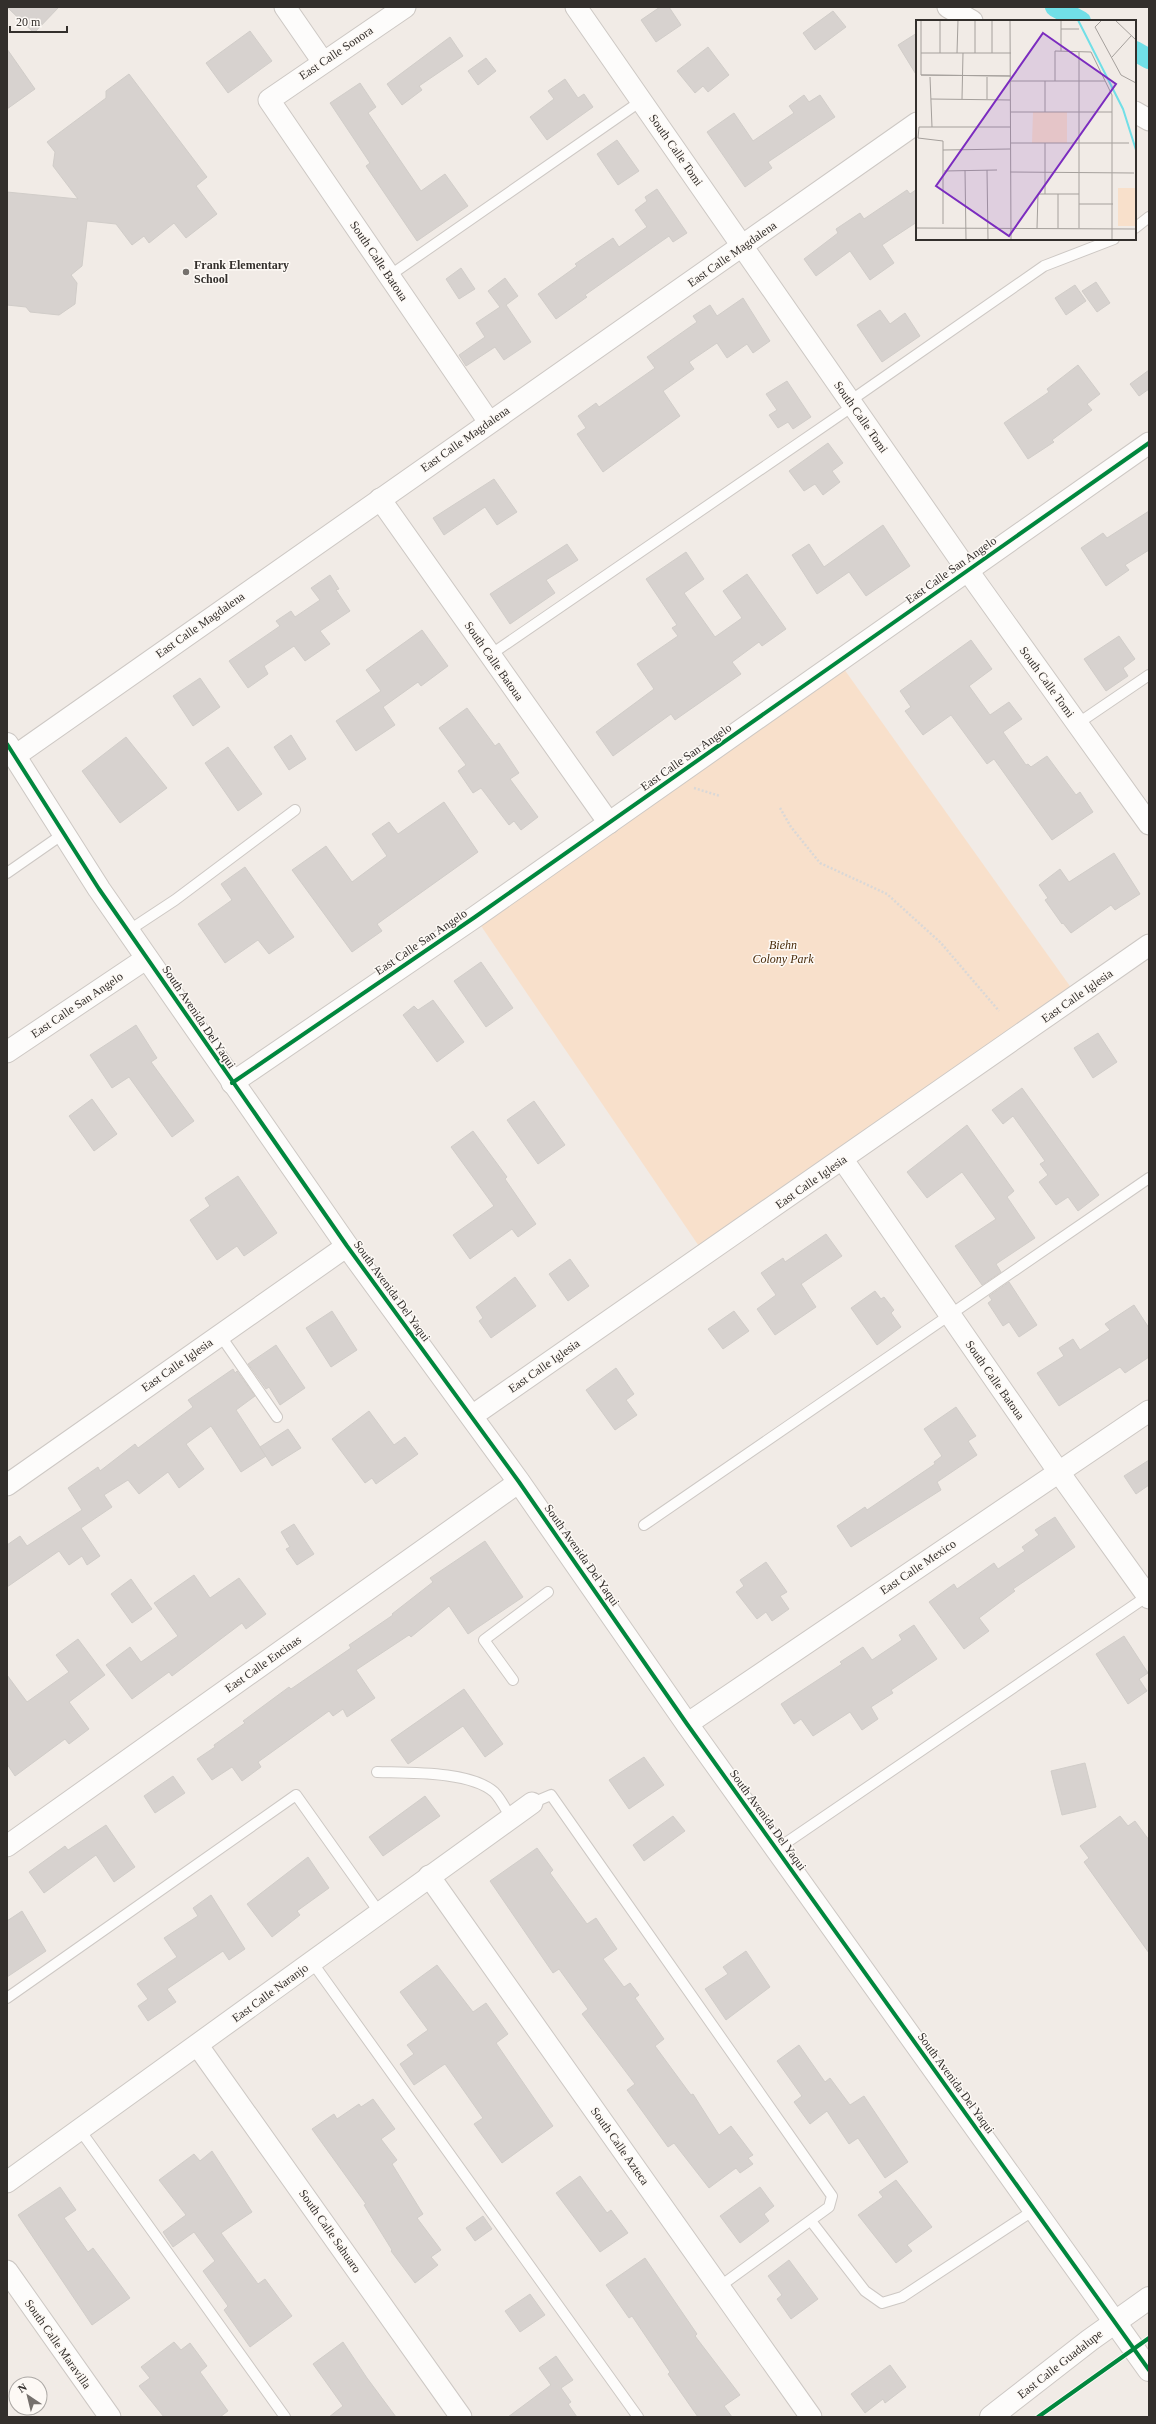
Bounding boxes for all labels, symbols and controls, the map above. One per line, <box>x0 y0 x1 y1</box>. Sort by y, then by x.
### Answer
scale bar <box>10 8 67 34</box>
text: 20 m <box>16 15 41 29</box>
inset map <box>916 20 1136 240</box>
street label: East Calle Sonora <box>296 23 376 83</box>
street label: South Calle Tomi <box>646 111 706 189</box>
street label: South Calle Batoua <box>347 218 411 304</box>
street label: East Calle Magdalena <box>685 218 780 290</box>
place label: Frank Elementary School <box>194 258 289 286</box>
marker: Frank Elementary School <box>181 267 191 277</box>
street label: South Calle Tomi <box>831 378 891 456</box>
street label: East Calle Magdalena <box>418 403 513 475</box>
street label: East Calle San Angelo <box>903 533 999 607</box>
street label: East Calle Magdalena <box>153 589 248 661</box>
street label: South Calle Batoua <box>462 619 527 704</box>
street label: South Calle Tomi <box>1017 644 1078 721</box>
street label: East Calle San Angelo <box>638 720 734 794</box>
street label: East Calle San Angelo <box>372 906 470 978</box>
park label: Biehn Colony Park <box>753 938 814 966</box>
street label: South Avenida Del Yaqui <box>159 963 239 1072</box>
street label: East Calle Iglesia <box>1039 966 1116 1026</box>
street label: East Calle San Angelo <box>28 969 126 1041</box>
street label: East Calle Iglesia <box>773 1152 850 1212</box>
street label: South Avenida Del Yaqui <box>351 1238 434 1345</box>
street label: East Calle Iglesia <box>139 1335 216 1395</box>
street label: East Calle Iglesia <box>506 1336 583 1396</box>
street label: South Calle Batoua <box>963 1338 1028 1423</box>
street label: South Avenida Del Yaqui <box>542 1501 623 1609</box>
street label: East Calle Mexico <box>877 1536 959 1598</box>
street label: East Calle Encinas <box>222 1632 304 1696</box>
street label: South Avenida Del Yaqui <box>727 1767 810 1874</box>
street label: East Calle Naranjo <box>229 1961 311 2025</box>
street label: South Avenida Del Yaqui <box>915 2030 998 2137</box>
street label: South Calle Azteca <box>588 2104 652 2188</box>
street label: South Calle Sahuaro <box>296 2187 364 2275</box>
street label: South Calle Maravilla <box>22 2297 95 2392</box>
street label: East Calle Guadalupe <box>1015 2326 1105 2402</box>
north arrow <box>8 2376 48 2416</box>
text: N <box>16 2381 29 2395</box>

